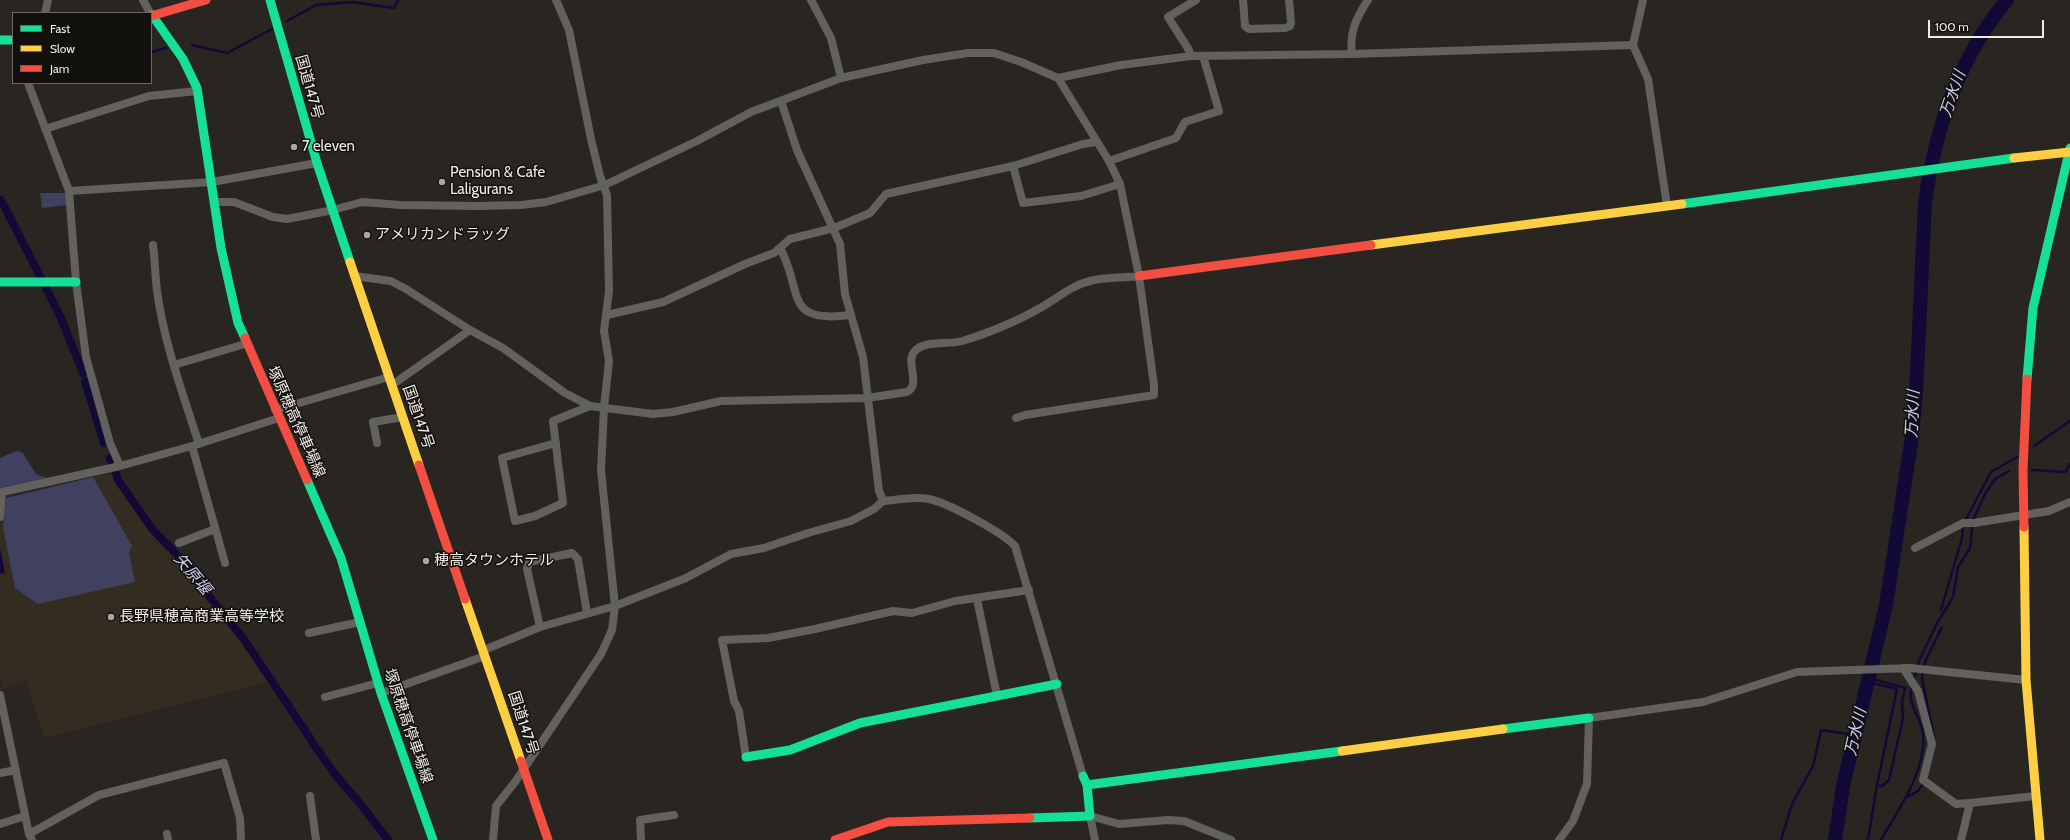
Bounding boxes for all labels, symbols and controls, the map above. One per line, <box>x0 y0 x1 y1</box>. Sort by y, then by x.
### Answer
legend <box>12 12 152 84</box>
scale bar <box>1930 12 2046 38</box>
text: 100 m <box>1935 19 1969 34</box>
text: Fast <box>50 21 70 36</box>
text: Slow <box>50 41 75 56</box>
street label: 国道147号 <box>291 53 327 121</box>
text: Jam <box>50 61 69 76</box>
water label: 万水川 <box>1936 68 1970 120</box>
place label: 7 eleven <box>302 138 355 156</box>
marker: 7 eleven <box>289 142 299 152</box>
place label: Pension & Cafe Laligurans <box>450 164 545 199</box>
marker: Pension & Cafe Laligurans <box>437 177 447 187</box>
place label: アメリカンドラッグ <box>375 226 510 244</box>
marker: アメリカンドラッグ <box>362 230 372 240</box>
street label: 塚原穂高停車場線 <box>263 364 329 480</box>
street label: 国道147号 <box>399 383 437 451</box>
water label: 万水川 <box>1902 390 1924 438</box>
water label: 矢原堰 <box>169 549 215 599</box>
place label: 穂高タウンホテル <box>434 552 554 570</box>
marker: 穂高タウンホテル <box>421 556 431 566</box>
place label: 長野県穂高商業高等学校 <box>119 608 284 626</box>
marker: 長野県穂高商業高等学校 <box>106 612 116 622</box>
street label: 塚原穂高停車場線 <box>380 666 436 786</box>
street label: 国道147号 <box>504 689 542 757</box>
water label: 万水川 <box>1841 706 1871 758</box>

